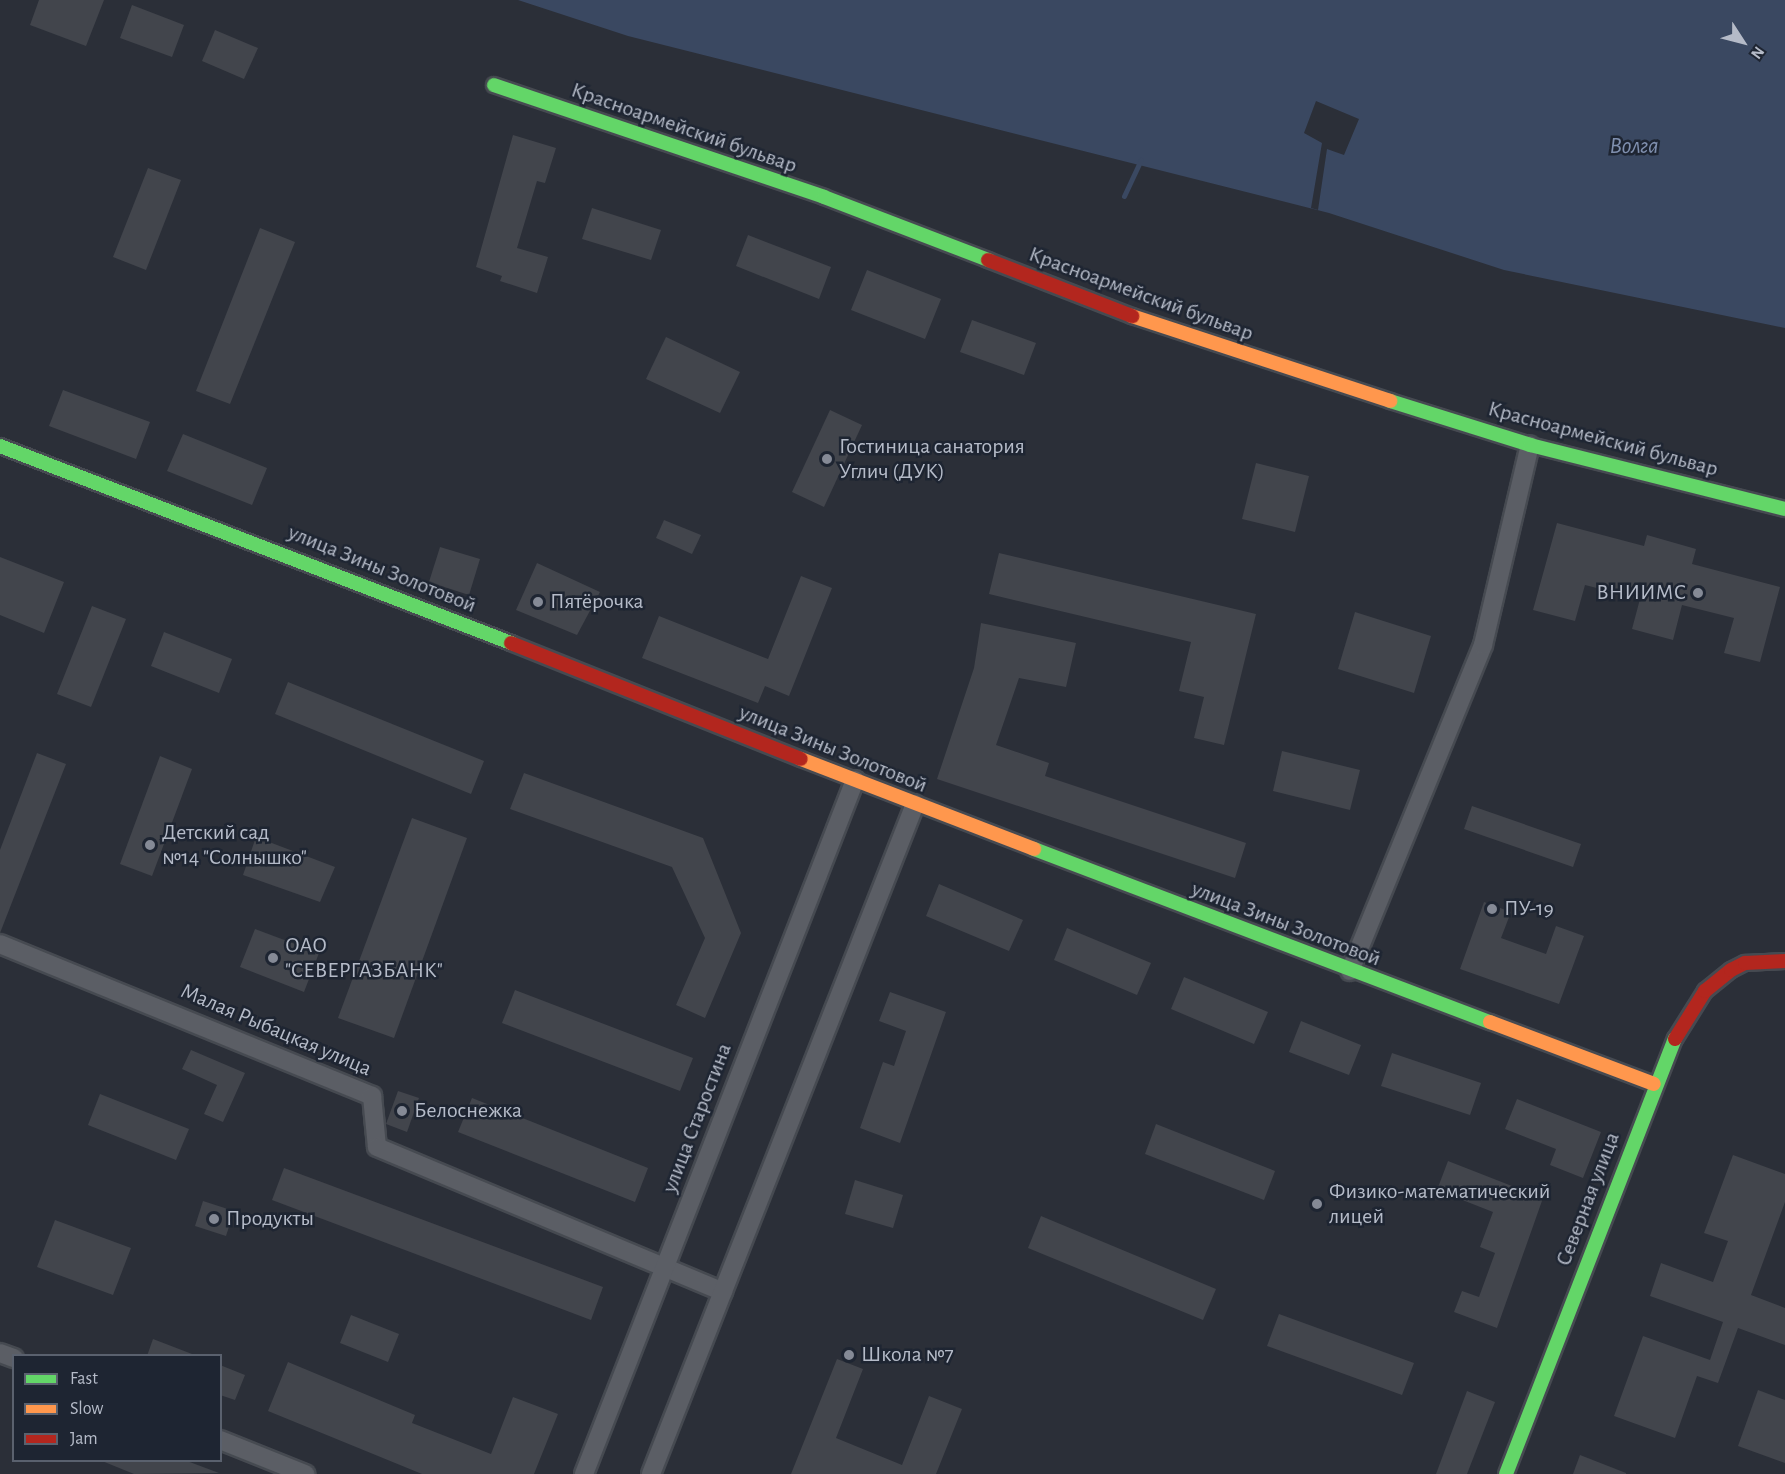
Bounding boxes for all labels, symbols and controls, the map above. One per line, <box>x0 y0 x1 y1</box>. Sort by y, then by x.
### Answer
north arrow <box>1713 12 1773 72</box>
text: N <box>1748 43 1767 62</box>
street label: Красноармейский бульвар <box>568 77 800 179</box>
water label: Волга <box>1609 133 1659 161</box>
street label: Красноармейский бульвар <box>1025 241 1257 347</box>
street label: Красноармейский бульвар <box>1485 396 1721 482</box>
place label: Гостиница санатория Углич (ДУК) <box>839 433 1025 484</box>
marker: Гостиница санатория Углич (ДУК) <box>820 452 834 466</box>
street label: улица Зины Золотовой <box>284 519 480 619</box>
place label: ВНИИМС <box>1596 580 1686 606</box>
marker: ВНИИМС <box>1691 586 1705 600</box>
place label: Пятёрочка <box>550 589 644 615</box>
marker: Пятёрочка <box>531 595 545 609</box>
street label: улица Зины Золотовой <box>735 699 931 799</box>
place label: Детский сад №14 "Солнышко" <box>162 819 307 870</box>
marker: Детский сад №14 "Солнышко" <box>143 838 157 852</box>
street label: улица Зины Золотовой <box>1188 876 1384 972</box>
place label: ПУ-19 <box>1504 896 1554 922</box>
marker: ПУ-19 <box>1485 902 1499 916</box>
place label: ОАО "СЕВЕРГАЗБАНК" <box>285 932 443 984</box>
marker: ОАО "СЕВЕРГАЗБАНК" <box>266 951 280 965</box>
street label: Малая Рыбацкая улица <box>177 978 375 1082</box>
street label: улица Старостина <box>656 1040 738 1196</box>
place label: Белоснежка <box>414 1098 522 1124</box>
marker: Белоснежка <box>395 1104 409 1118</box>
street label: Северная улица <box>1550 1128 1626 1270</box>
place label: Физико-математический лицей <box>1329 1178 1550 1230</box>
marker: Физико-математический лицей <box>1310 1197 1324 1211</box>
place label: Продукты <box>226 1206 314 1232</box>
marker: Продукты <box>207 1212 221 1226</box>
place label: Школа №7 <box>861 1342 954 1368</box>
marker: Школа №7 <box>842 1348 856 1362</box>
legend <box>12 1354 222 1462</box>
text: Fast <box>70 1370 98 1388</box>
text: Slow <box>70 1400 103 1418</box>
text: Jam <box>70 1430 98 1448</box>

